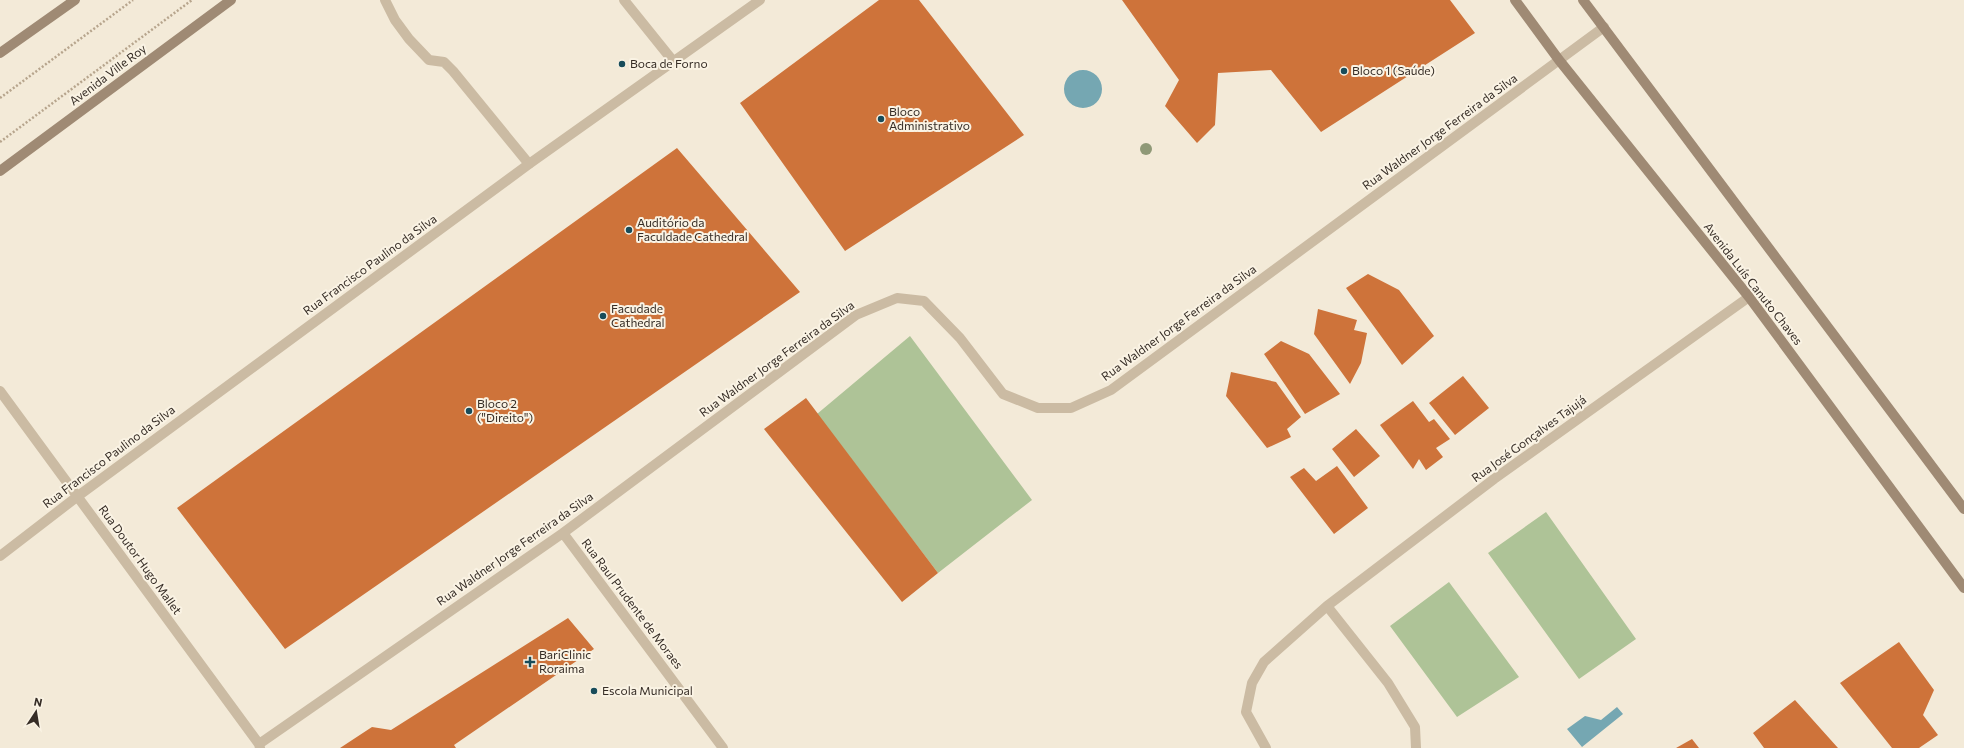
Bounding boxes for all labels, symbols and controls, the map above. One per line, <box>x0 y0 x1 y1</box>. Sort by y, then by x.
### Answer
street label: Avenida Ville Roy <box>66 41 149 108</box>
place label: Boca de Forno <box>630 56 708 70</box>
marker: Boca de Forno <box>617 59 627 69</box>
place label: Bloco 1 (Saúde) <box>1352 63 1435 77</box>
marker: Bloco 1 (Saúde) <box>1339 66 1349 76</box>
street label: Rua Waldner Jorge Ferreira da Silva <box>1359 70 1520 193</box>
place label: Bloco Administrativo <box>889 104 970 132</box>
marker: Bloco Administrativo <box>876 114 886 124</box>
street label: Rua Francisco Paulino da Silva <box>300 211 439 317</box>
place label: Auditório da Faculdade Cathedral <box>637 215 748 243</box>
street label: Avenida Luís Canuto Chaves <box>1702 219 1806 347</box>
marker: Auditório da Faculdade Cathedral <box>624 225 634 235</box>
street label: Rua Waldner Jorge Ferreira da Silva <box>1098 261 1259 384</box>
street label: Rua Waldner Jorge Ferreira da Silva <box>696 297 857 420</box>
place label: Facudade Cathedral <box>611 301 665 329</box>
marker: Facudade Cathedral <box>598 311 608 321</box>
street label: Rua José Gonçalves Tajujá <box>1468 392 1589 485</box>
place label: Bloco 2 ("Direito") <box>477 396 533 424</box>
street label: Rua Francisco Paulino da Silva <box>40 402 177 510</box>
marker: Bloco 2 ("Direito") <box>464 406 474 416</box>
street label: Rua Waldner Jorge Ferreira da Silva <box>433 489 596 609</box>
street label: Rua Doutor Hugo Mallet <box>96 502 185 617</box>
street label: Rua Raul Prudente de Moraes <box>579 536 686 671</box>
place label: BariClinic Roraima <box>539 647 591 675</box>
marker: BariClinic Roraima <box>524 656 536 668</box>
place label: Escola Municipal <box>602 683 693 697</box>
marker: Escola Municipal <box>589 686 599 696</box>
north arrow <box>16 692 56 732</box>
text: N <box>33 695 44 709</box>

